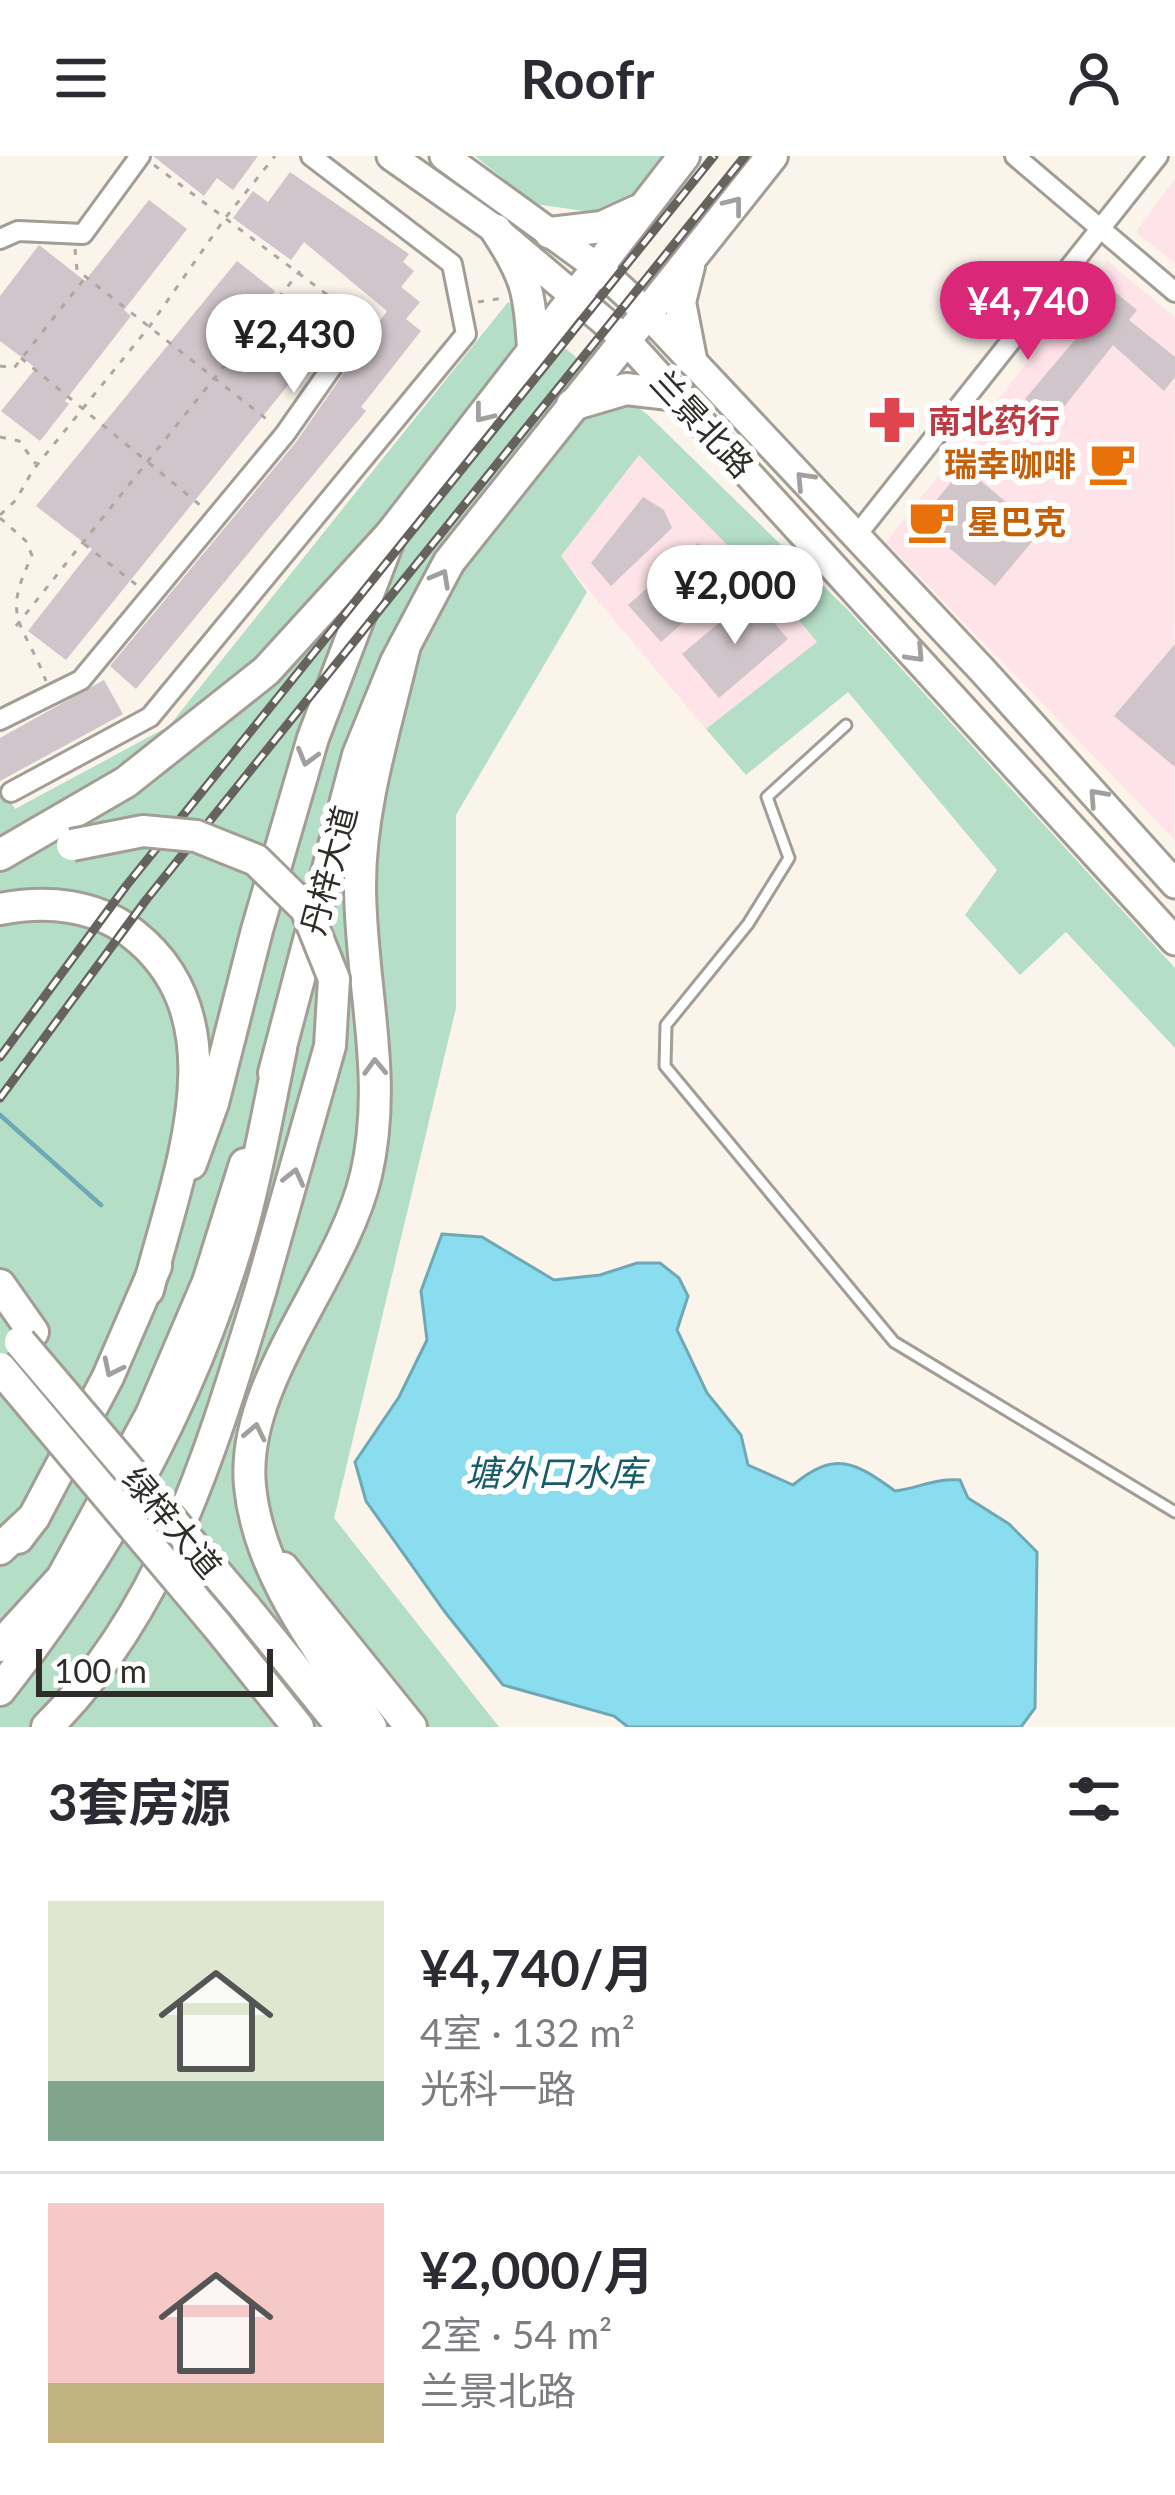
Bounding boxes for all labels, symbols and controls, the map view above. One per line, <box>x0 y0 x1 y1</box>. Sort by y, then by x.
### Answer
icon: menu <box>48 45 114 111</box>
icon: person <box>1061 45 1127 111</box>
text: Roofr <box>521 46 654 111</box>
one-way arrow <box>720 197 741 219</box>
pin: ¥4,740 <box>930 261 1126 363</box>
text: ¥4,740 <box>967 277 1089 323</box>
pin: ¥2,430 <box>196 294 392 396</box>
text: ¥2,430 <box>233 310 355 356</box>
street label: 兰景北路 <box>643 361 763 485</box>
pharmacy icon: 南北药行 <box>867 395 917 445</box>
place label: 南北药行 <box>928 400 1060 440</box>
one-way arrow <box>476 401 497 423</box>
cafe icon: 瑞幸咖啡 <box>1087 438 1137 488</box>
place label: 瑞幸咖啡 <box>944 443 1076 483</box>
one-way arrow <box>796 472 818 494</box>
cafe icon: 星巴克 <box>906 496 956 546</box>
place label: 星巴克 <box>967 501 1066 541</box>
pin: ¥2,000 <box>637 545 833 647</box>
text: ¥2,000 <box>674 561 796 607</box>
one-way arrow <box>427 569 450 590</box>
one-way arrow <box>902 641 923 662</box>
one-way arrow <box>296 746 321 767</box>
one-way arrow <box>1090 790 1111 811</box>
street label: 丹梓大道 <box>292 801 364 939</box>
one-way arrow <box>363 1057 389 1076</box>
one-way arrow <box>280 1167 305 1187</box>
one-way arrow <box>103 1356 126 1377</box>
one-way arrow <box>241 1423 267 1443</box>
water label: 塘外口水库 <box>465 1450 650 1494</box>
street label: 绿梓大道 <box>115 1459 231 1585</box>
scale bar <box>36 1643 273 1696</box>
text: 100 m <box>54 1650 147 1690</box>
icon: filters <box>1061 1766 1127 1832</box>
text: 3套房源 <box>48 1771 231 1832</box>
text: ¥4,740/月 <box>420 1937 655 1998</box>
icon: home <box>144 1949 288 2093</box>
text: 4室 · 132 m² <box>420 2009 635 2055</box>
text: 光科一路 <box>420 2065 576 2111</box>
text: ¥2,000/月 <box>420 2239 655 2300</box>
icon: home <box>144 2251 288 2395</box>
text: 2室 · 54 m² <box>420 2311 612 2357</box>
text: 兰景北路 <box>420 2367 576 2413</box>

